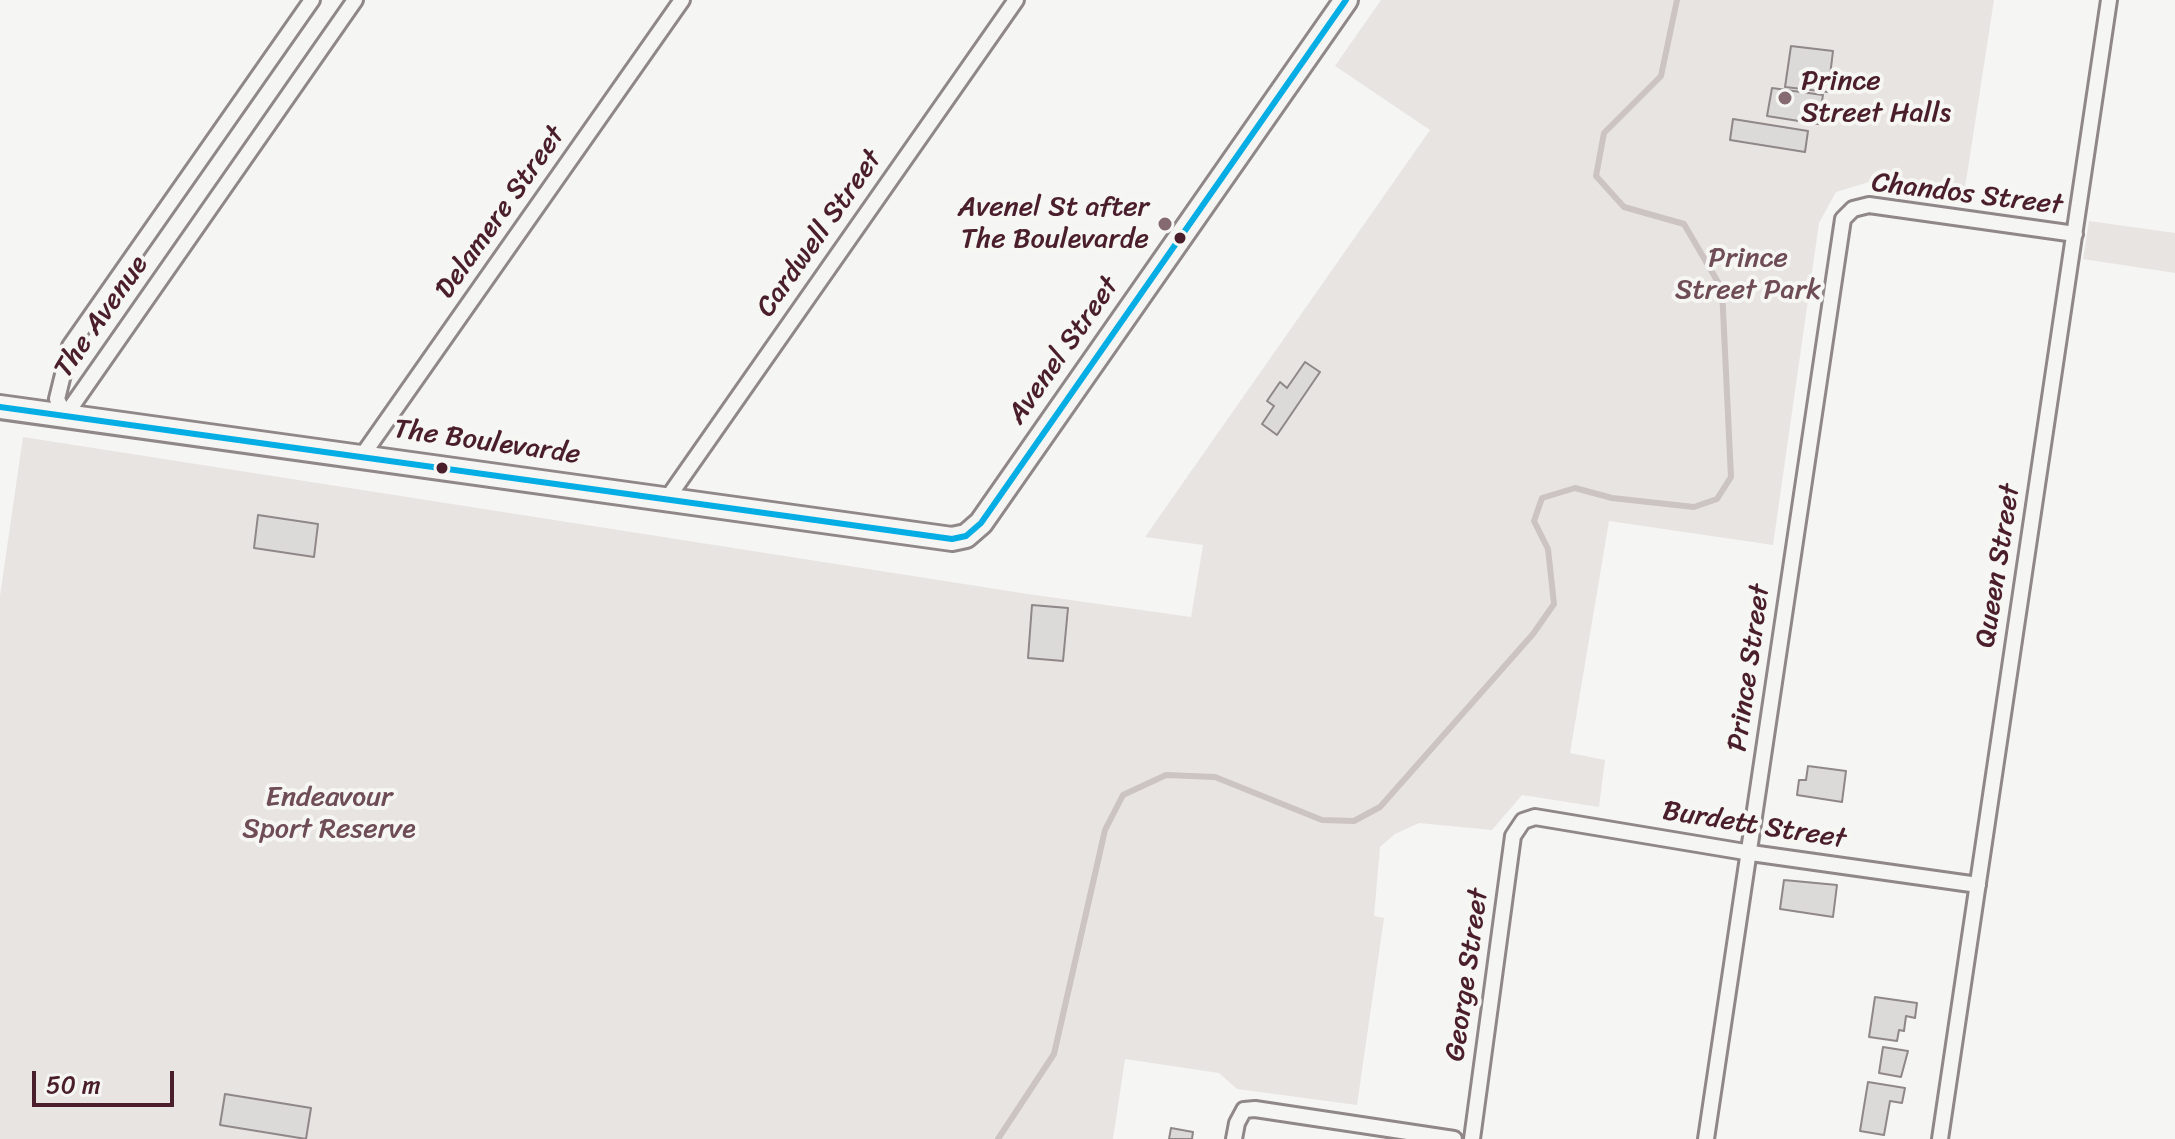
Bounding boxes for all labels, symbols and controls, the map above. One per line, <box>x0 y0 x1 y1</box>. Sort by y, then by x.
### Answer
place label: Prince Street Halls <box>1801 65 1951 131</box>
marker: Prince Street Halls <box>1776 89 1794 107</box>
street label: Delamere Street <box>429 120 573 306</box>
street label: Cardwell Street <box>750 144 890 324</box>
street label: Chandos Street <box>1870 167 2064 223</box>
place label: Avenel St after The Boulevarde <box>958 191 1149 257</box>
marker: Avenel St after The Boulevarde <box>1156 215 1174 233</box>
unlabelled marker <box>1172 230 1188 246</box>
park label: Prince Street Park <box>1675 242 1821 308</box>
street label: The Avenue <box>48 249 156 385</box>
street label: Avenel Street <box>1001 271 1127 431</box>
street label: The Boulevarde <box>392 413 582 473</box>
unlabelled marker <box>434 460 450 476</box>
street label: Queen Street <box>1970 482 2028 650</box>
street label: Prince Street <box>1722 582 1778 754</box>
park label: Endeavour Sport Reserve <box>242 781 416 847</box>
street label: Burdett Street <box>1660 795 1848 857</box>
street label: George Street <box>1439 887 1497 1063</box>
scale bar <box>36 1055 178 1105</box>
text: 50 m <box>46 1064 101 1106</box>

